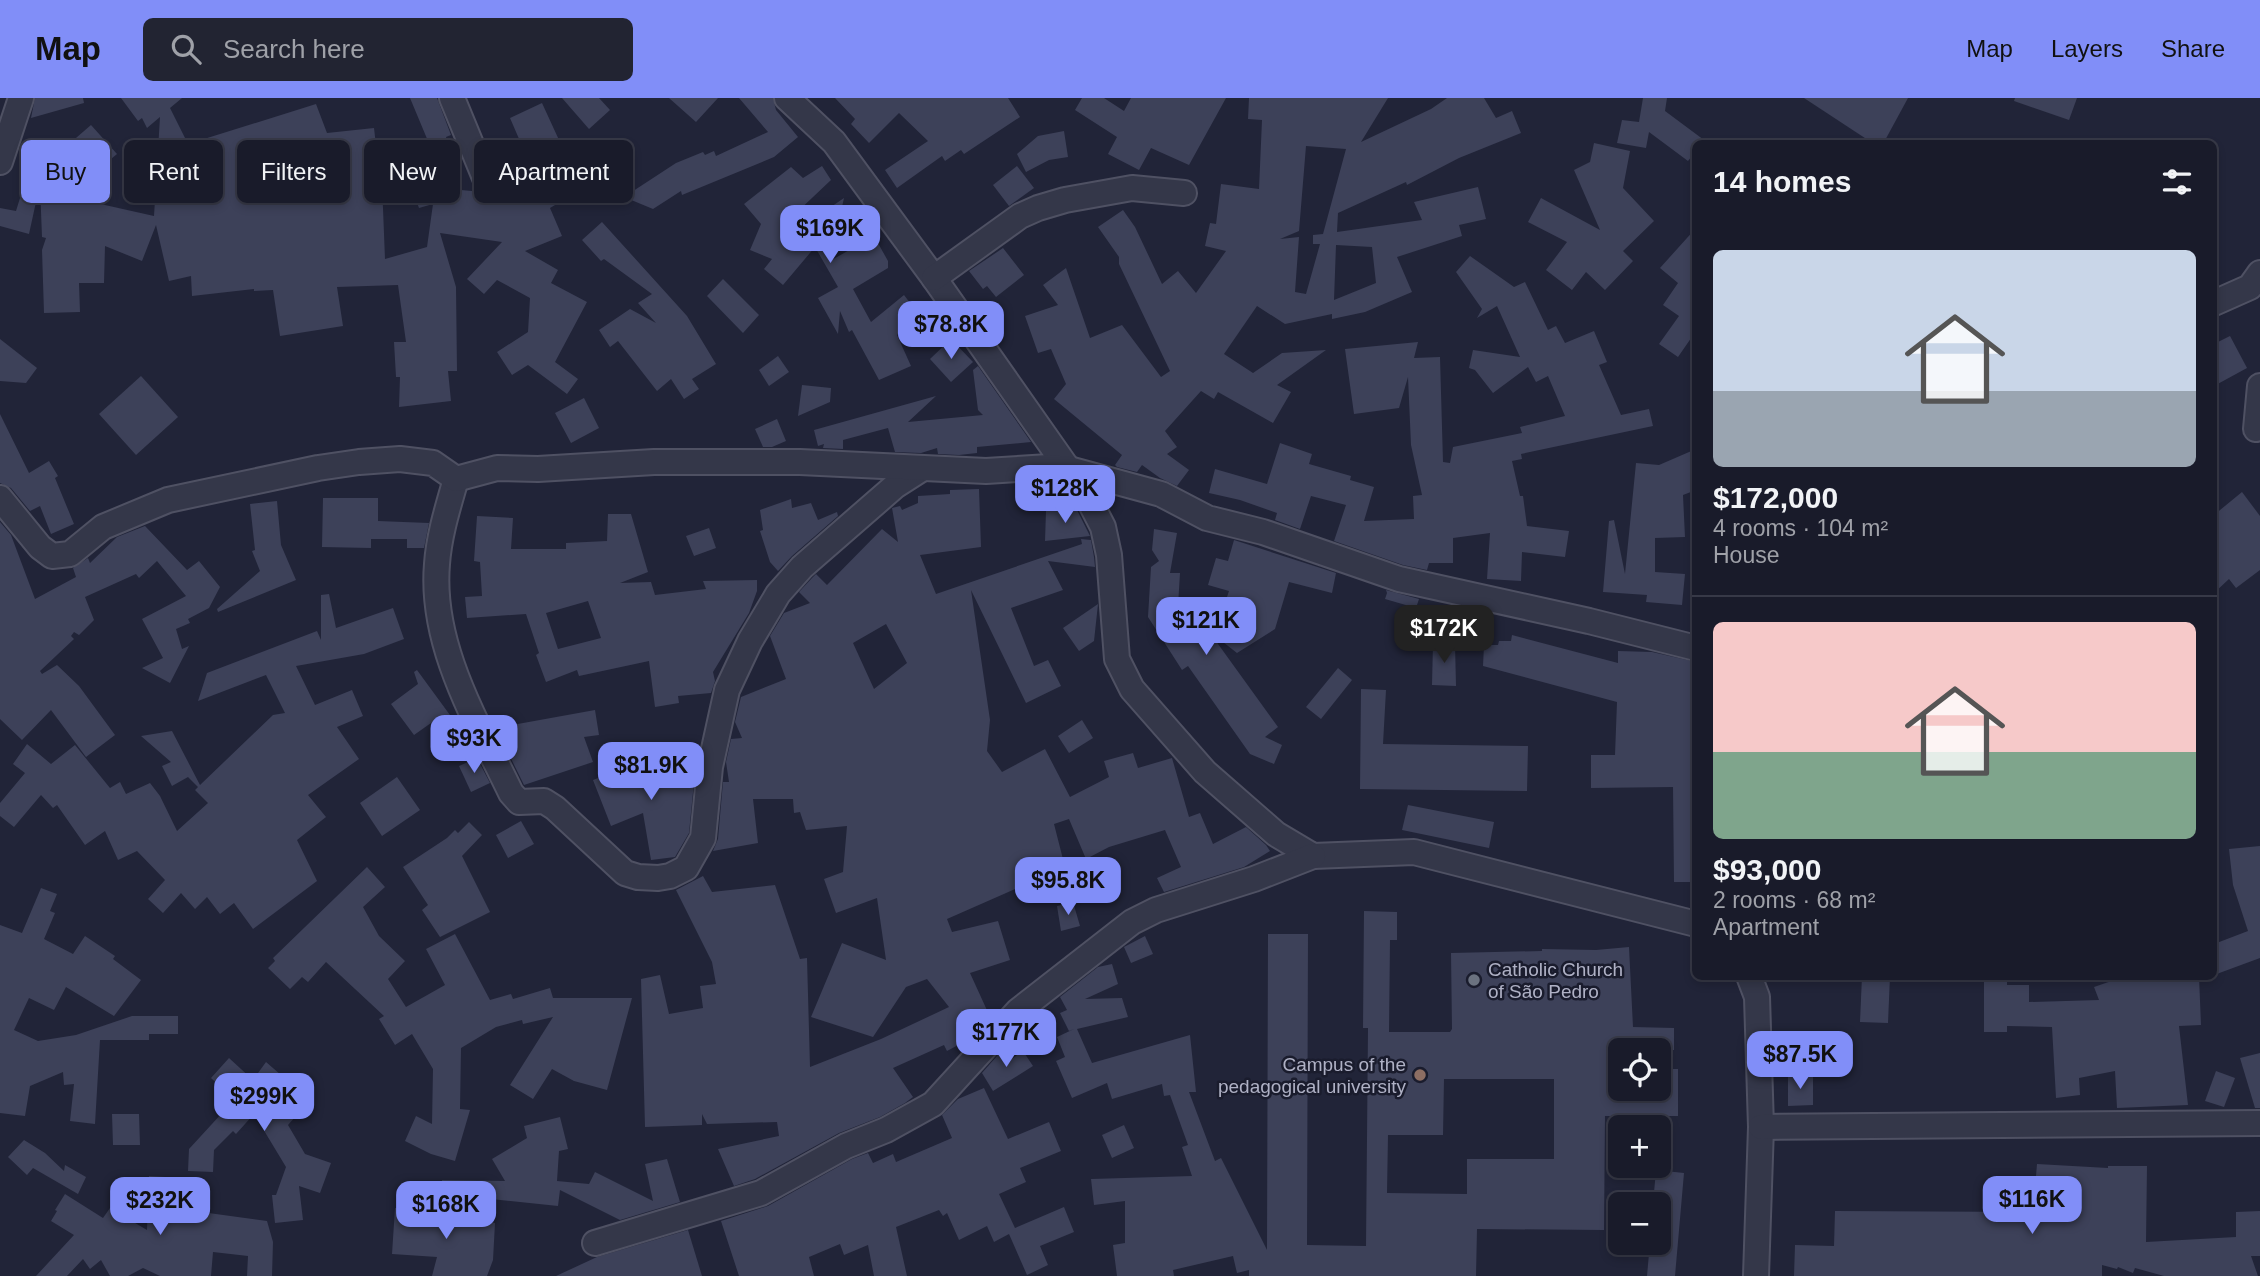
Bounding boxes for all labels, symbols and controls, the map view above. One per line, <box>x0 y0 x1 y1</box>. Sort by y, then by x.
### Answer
search box <box>143 18 633 81</box>
text: Map <box>35 30 101 67</box>
icon: search <box>167 30 205 68</box>
text: Search here <box>223 34 365 64</box>
text: Map <box>1966 35 2013 62</box>
text: Layers <box>2051 35 2123 62</box>
text: Share <box>2161 35 2225 62</box>
chip: Buy <box>21 140 110 203</box>
chip: Rent <box>124 140 223 203</box>
chip: Filters <box>237 140 350 203</box>
chip: New <box>364 140 460 203</box>
chip: Apartment <box>474 140 633 203</box>
icon: filters <box>2158 163 2196 201</box>
text: 14 homes <box>1713 165 1851 198</box>
pin: $169K <box>781 206 879 265</box>
text: $169K <box>796 215 864 241</box>
icon: home <box>1892 296 2018 422</box>
pin: $78.8K <box>894 302 1008 361</box>
text: $78.8K <box>914 311 988 337</box>
pin: $128K <box>1016 466 1114 525</box>
text: $128K <box>1031 475 1099 501</box>
text: $172,000 <box>1713 481 1838 514</box>
text: 4 rooms · 104 m² <box>1713 515 1888 541</box>
text: House <box>1713 542 1779 568</box>
pin: $121K <box>1157 598 1255 657</box>
pin: $172K <box>1395 606 1493 665</box>
text: $121K <box>1172 607 1240 633</box>
text: $172K <box>1410 615 1478 641</box>
icon: home <box>1892 668 2018 794</box>
pin: $93K <box>433 716 515 775</box>
text: $93K <box>447 725 501 751</box>
pin: $81.9K <box>594 742 708 802</box>
text: $81.9K <box>614 752 688 778</box>
text: $93,000 <box>1713 853 1821 886</box>
pin: $95.8K <box>1011 858 1125 917</box>
text: $95.8K <box>1031 867 1105 893</box>
text: 2 rooms · 68 m² <box>1713 887 1875 913</box>
text: Apartment <box>1713 914 1819 940</box>
place label: Catholic Church of São Pedro <box>1488 959 1623 1002</box>
marker: Catholic Church of São Pedro <box>1466 972 1482 988</box>
pin: $177K <box>957 1010 1055 1069</box>
text: $177K <box>972 1019 1040 1045</box>
pin: $87.5K <box>1743 1032 1857 1091</box>
map controls <box>1608 1038 1671 1255</box>
button: locate <box>1608 1038 1671 1101</box>
text: $87.5K <box>1763 1041 1837 1067</box>
place label: Campus of the pedagogical university <box>1218 1054 1406 1097</box>
marker: Campus of the pedagogical university <box>1412 1067 1428 1083</box>
pin: $299K <box>215 1074 313 1133</box>
text: $299K <box>230 1083 298 1109</box>
button: + <box>1608 1115 1671 1178</box>
pin: $116K <box>1983 1176 2081 1236</box>
pin: $232K <box>111 1178 209 1237</box>
pin: $168K <box>397 1182 495 1241</box>
text: $116K <box>1999 1186 2065 1212</box>
text: $232K <box>126 1187 194 1213</box>
text: $168K <box>412 1191 480 1217</box>
button: − <box>1608 1192 1671 1255</box>

